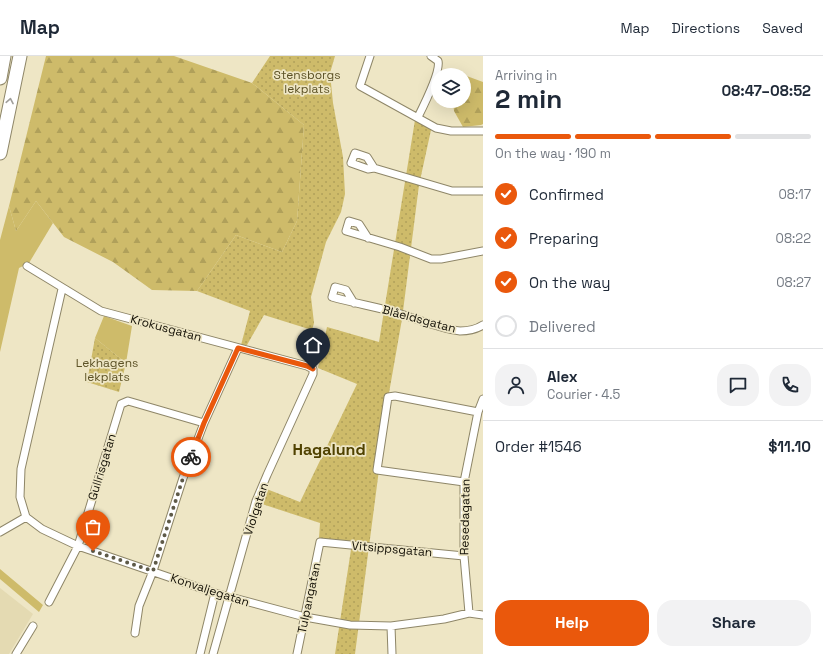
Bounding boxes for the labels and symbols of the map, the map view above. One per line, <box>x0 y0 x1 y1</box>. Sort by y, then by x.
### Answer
park label: Stensborgs lekplats <box>274 67 340 97</box>
one-way arrow <box>6 98 14 105</box>
street label: Blåeldsgatan <box>380 301 458 337</box>
street label: Krokusgatan <box>129 311 203 345</box>
pin <box>296 328 330 369</box>
park label: Lekhagens lekplats <box>76 355 138 385</box>
street label: Gullrisgatan <box>84 432 120 502</box>
courier <box>171 437 211 477</box>
district label: Hagalund <box>292 439 366 460</box>
street label: Resedagatan <box>456 479 474 555</box>
street label: Violgatan <box>240 481 272 537</box>
pin <box>76 510 110 551</box>
street label: Vitsippsgatan <box>351 538 433 560</box>
street label: Tulpangatan <box>294 561 324 635</box>
street label: Konvaljegatan <box>169 570 251 610</box>

